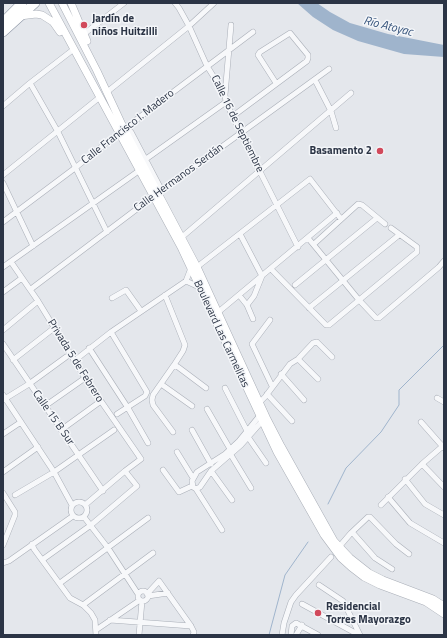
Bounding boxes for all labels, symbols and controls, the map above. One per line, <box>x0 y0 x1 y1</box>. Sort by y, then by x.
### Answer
place label: Jardín de niños Huitzilli <box>92 12 157 38</box>
water label: Río Atoyac <box>362 14 414 40</box>
marker: Jardín de niños Huitzilli <box>79 20 89 30</box>
street label: Calle 16 de Septiembre <box>208 73 266 175</box>
street label: Calle Francisco I. Madero <box>79 87 177 167</box>
street label: Calle Hermanos Serdán <box>132 141 226 215</box>
place label: Basamento 2 <box>310 144 372 158</box>
marker: Basamento 2 <box>375 146 385 156</box>
street label: Boulevard Las Carmelitas <box>190 278 252 390</box>
street label: Privada 5 de Febrero <box>44 317 106 405</box>
street label: Calle 15 B Sur <box>29 388 77 448</box>
place label: Residencial Torres Mayorazgo <box>326 600 411 626</box>
marker: Residencial Torres Mayorazgo <box>313 608 323 618</box>

